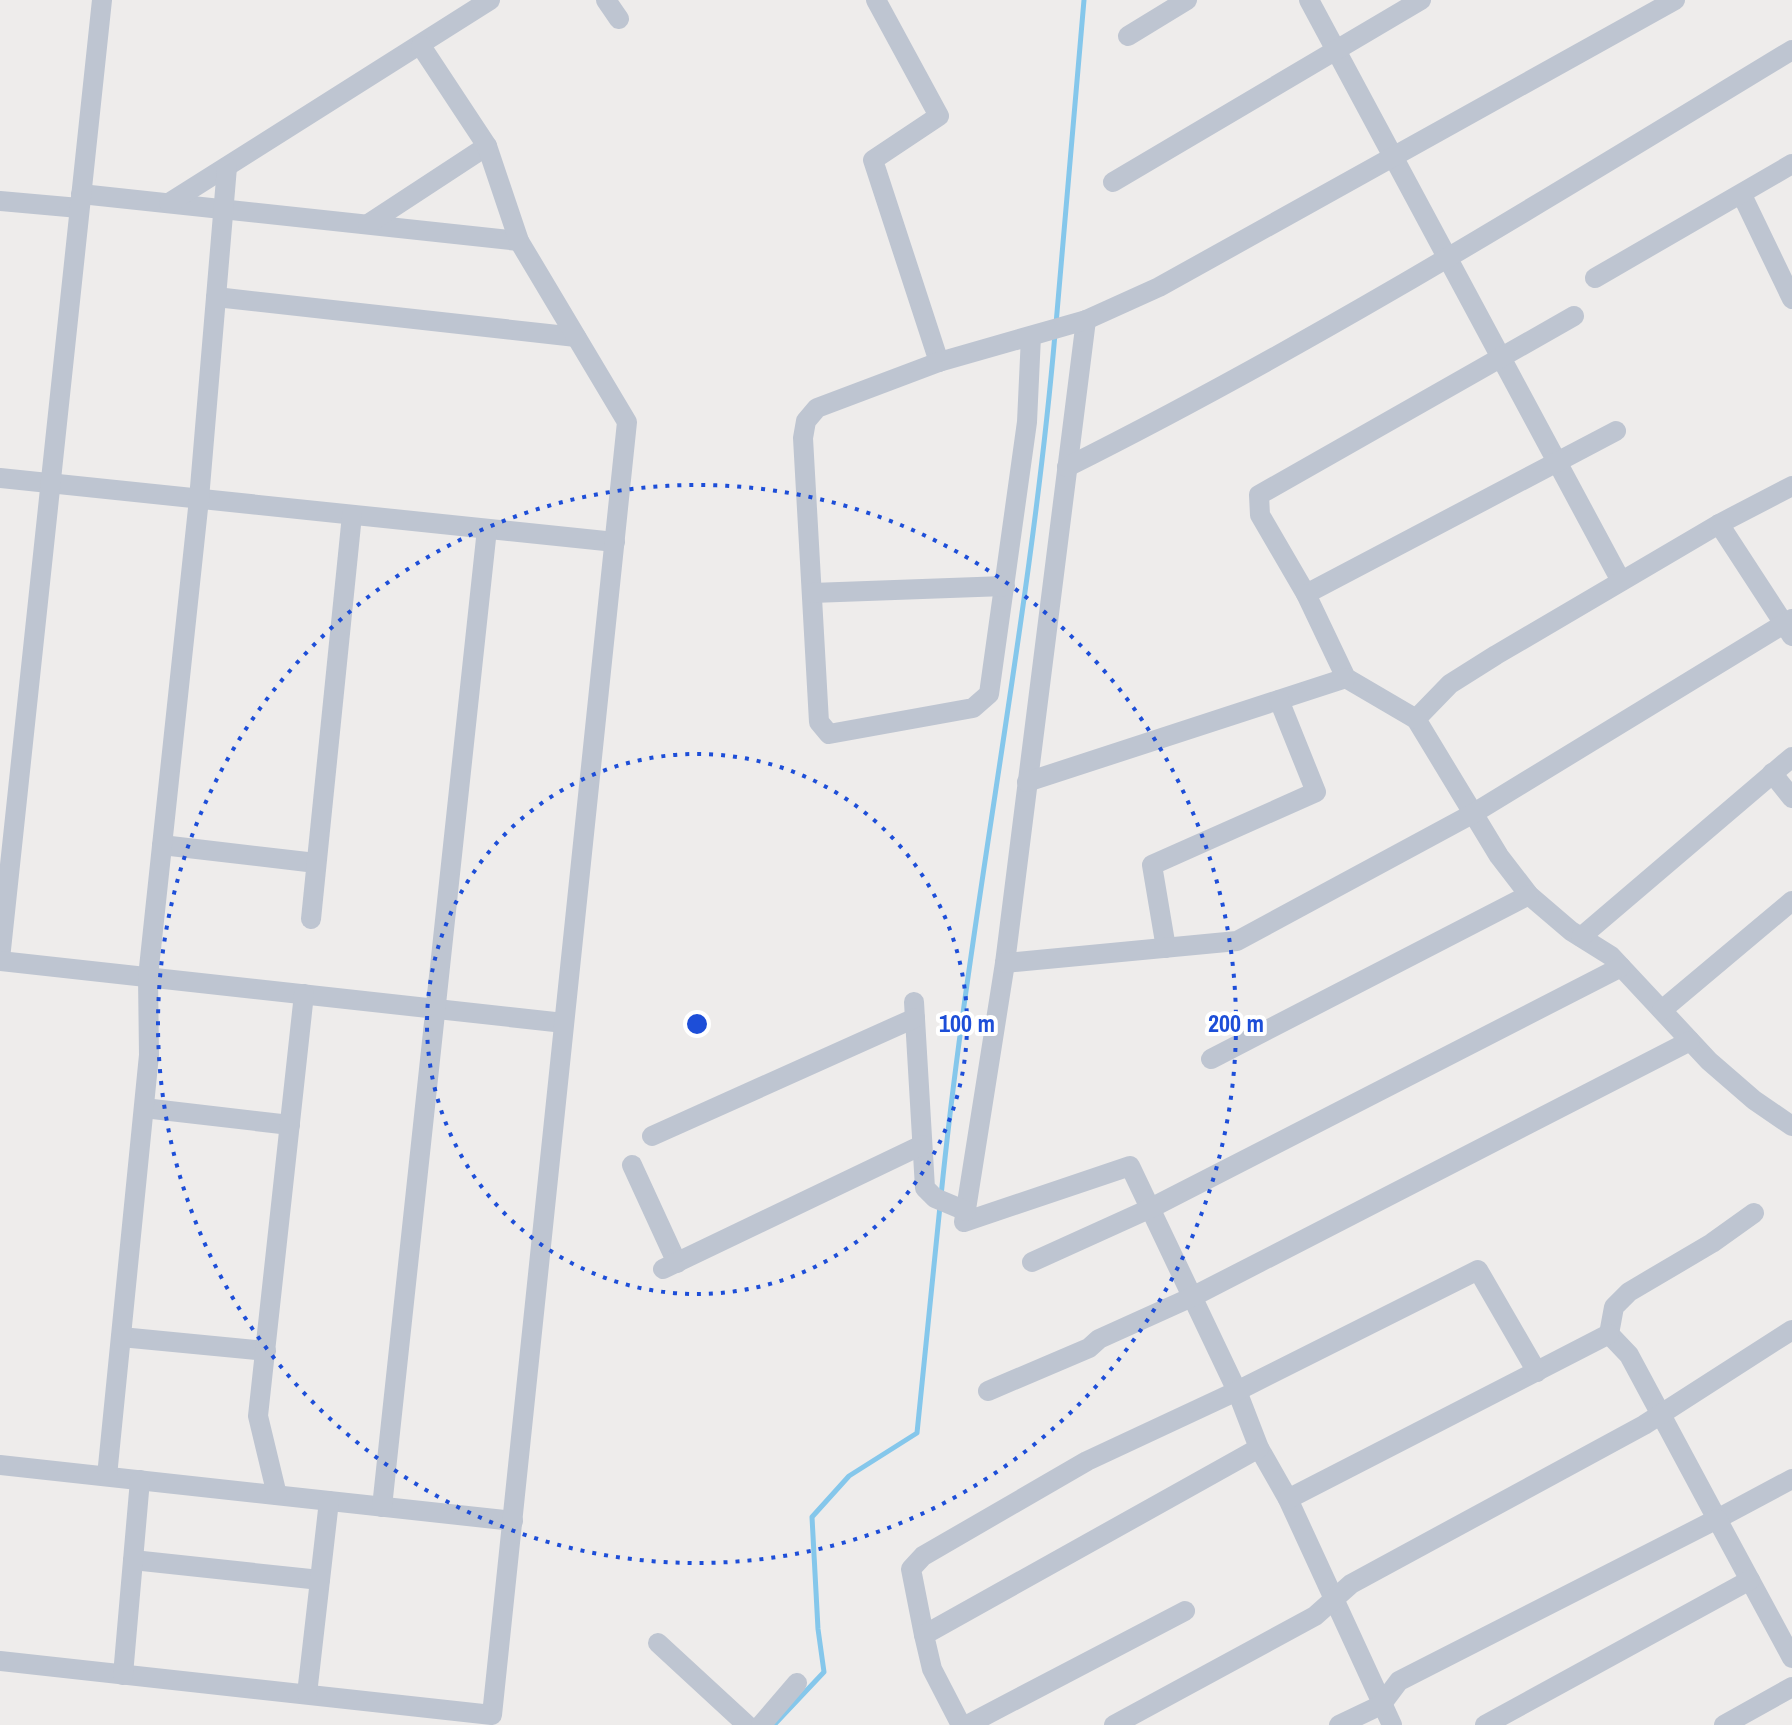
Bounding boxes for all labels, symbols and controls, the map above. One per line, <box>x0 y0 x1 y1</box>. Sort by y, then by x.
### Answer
text: 100 m <box>939 1007 995 1039</box>
text: 200 m <box>1208 1007 1264 1039</box>
centre of rings <box>683 1010 711 1038</box>

